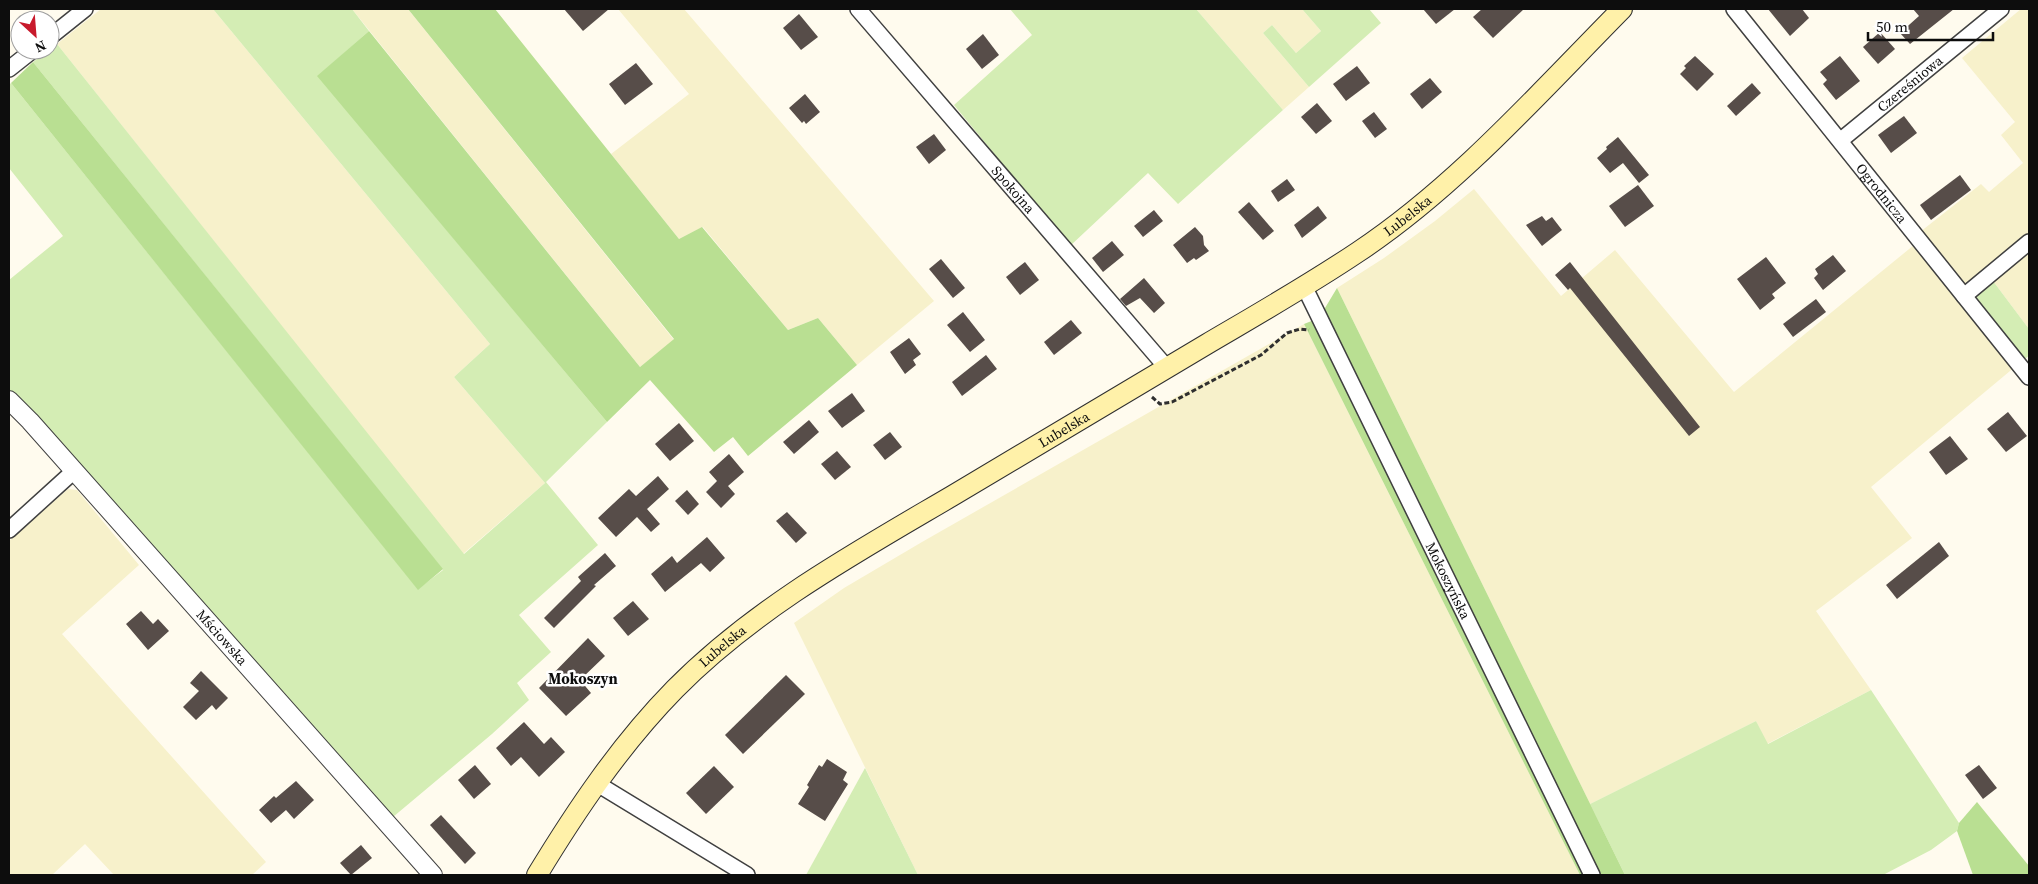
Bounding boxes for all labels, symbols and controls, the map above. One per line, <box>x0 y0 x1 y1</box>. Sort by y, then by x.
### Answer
north arrow <box>10 10 60 60</box>
scale bar <box>1868 10 1993 42</box>
text: 50 m <box>1876 16 1908 37</box>
text: N <box>32 35 50 58</box>
street label: Czereśniowa <box>1873 50 1948 116</box>
street label: Ogrodnicza <box>1851 159 1912 228</box>
street label: Spokojna <box>987 161 1040 218</box>
street label: Lubelska <box>1379 190 1437 241</box>
street label: Lubelska <box>1035 406 1094 452</box>
street label: Mokoszyńska <box>1421 539 1476 623</box>
street label: Mściowska <box>192 605 253 670</box>
street label: Lubelska <box>694 620 751 672</box>
district label: Mokoszyn <box>548 668 618 689</box>

